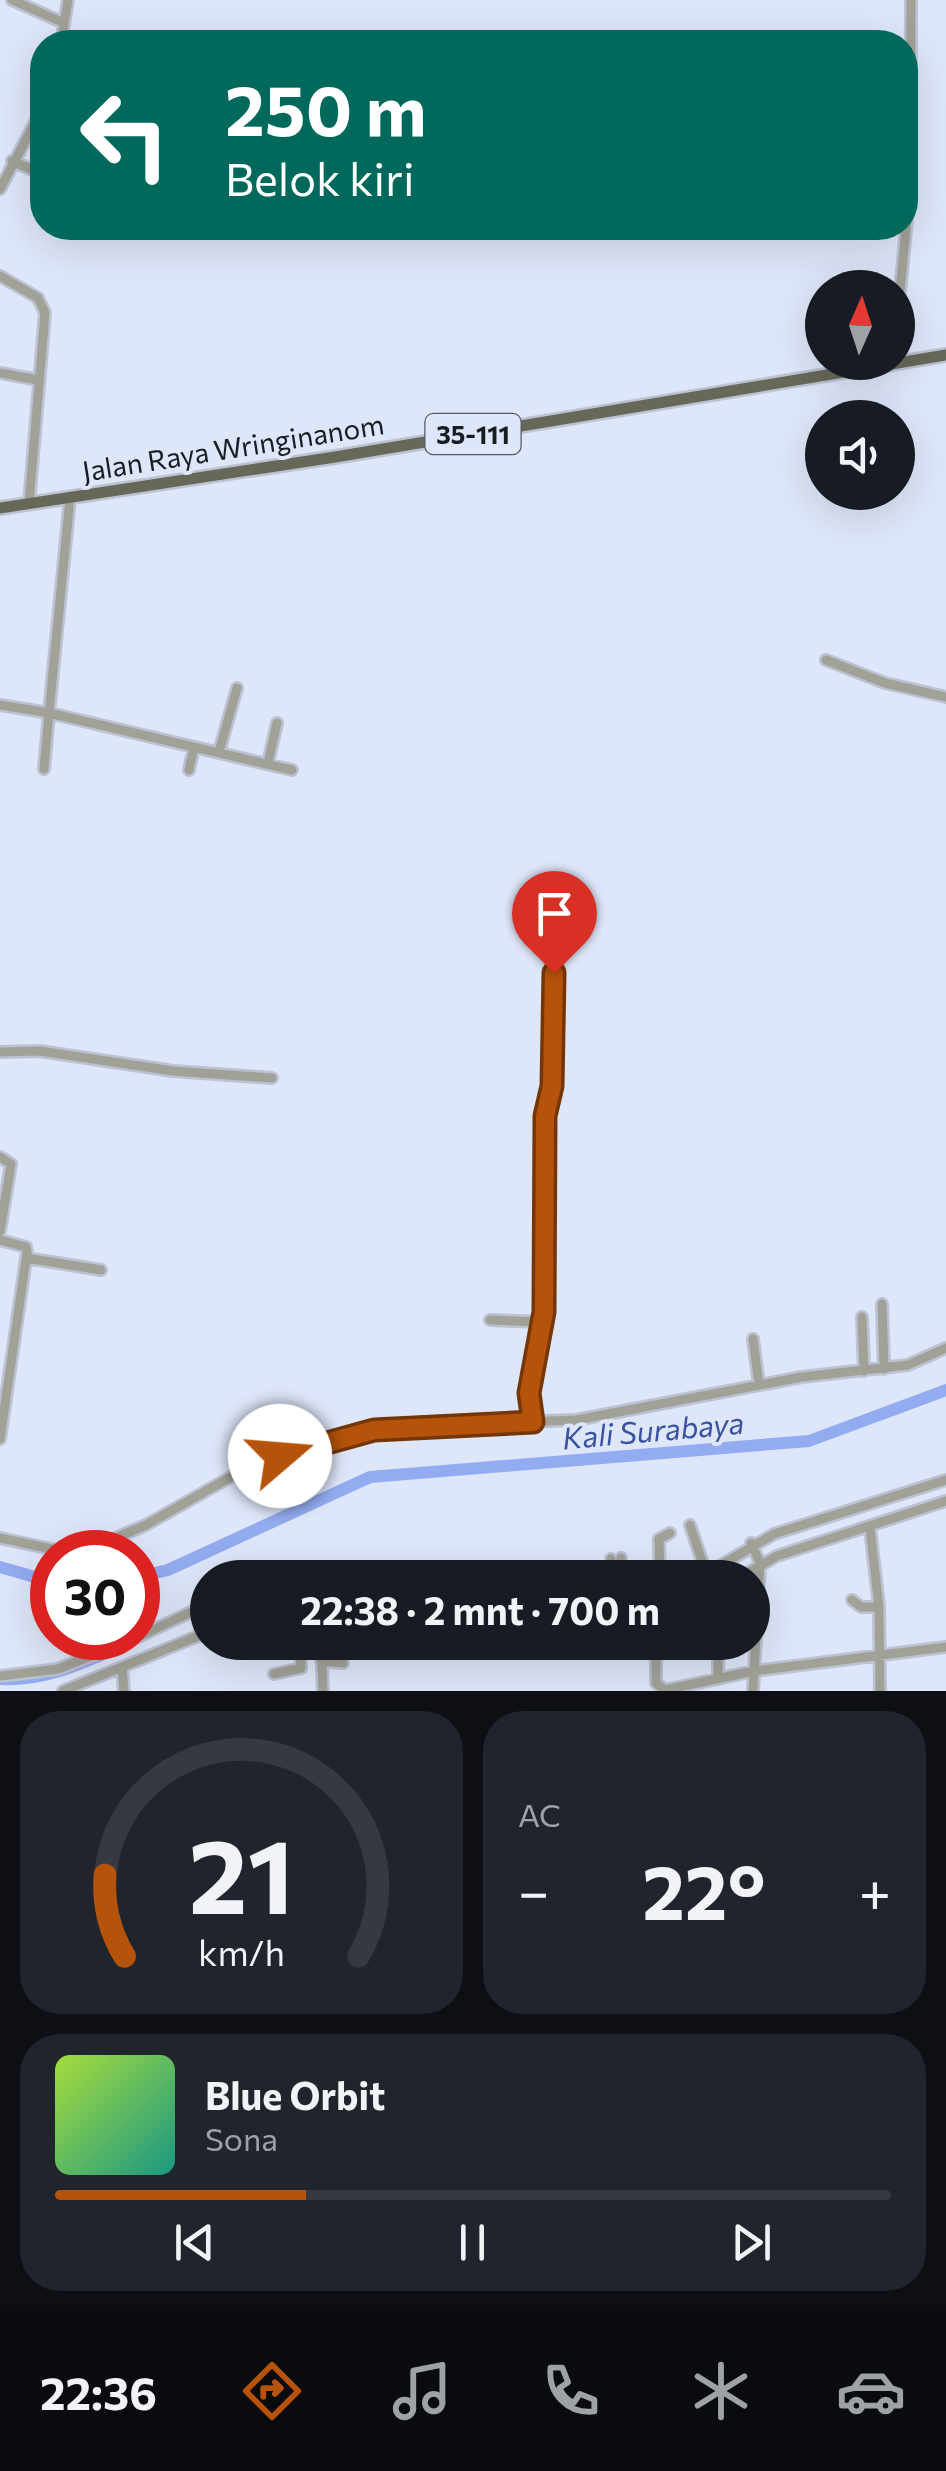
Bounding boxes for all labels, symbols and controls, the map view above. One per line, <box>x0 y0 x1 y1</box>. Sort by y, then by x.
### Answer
text: 250 m <box>225 65 427 150</box>
icon: left <box>60 70 190 200</box>
text: Belok kiri <box>225 150 415 205</box>
north arrow <box>805 270 915 380</box>
map controls <box>805 270 915 510</box>
button: sound <box>805 400 915 510</box>
street label: Jalan Raya Wringinanom <box>80 406 386 488</box>
road number: 35-111 <box>426 414 520 454</box>
pin <box>512 871 597 974</box>
icon: arrive <box>527 886 582 941</box>
water label: Kali Surabaya <box>561 1403 745 1455</box>
position arrow <box>228 1404 332 1508</box>
speed limit sign: 30 <box>30 1530 160 1660</box>
text: 22:38 · 2 mnt · 700 m <box>300 1586 660 1633</box>
text: AC <box>518 1794 561 1834</box>
text: 21 <box>188 1808 295 1935</box>
text: 22° <box>642 1844 766 1935</box>
text: − <box>518 1856 549 1923</box>
text: + <box>859 1856 891 1923</box>
text: km/h <box>198 1930 285 1973</box>
text: Blue Orbit <box>205 2071 385 2118</box>
text: Sona <box>205 2118 278 2158</box>
icon: previous <box>167 2215 222 2270</box>
icon: pause <box>445 2215 500 2270</box>
icon: next <box>724 2215 779 2270</box>
icon: directions <box>237 2356 307 2426</box>
icon: music <box>387 2356 457 2426</box>
icon: phone <box>536 2356 606 2426</box>
icon: climate <box>686 2356 756 2426</box>
icon: car <box>836 2356 906 2426</box>
text: 22:36 <box>40 2364 157 2419</box>

